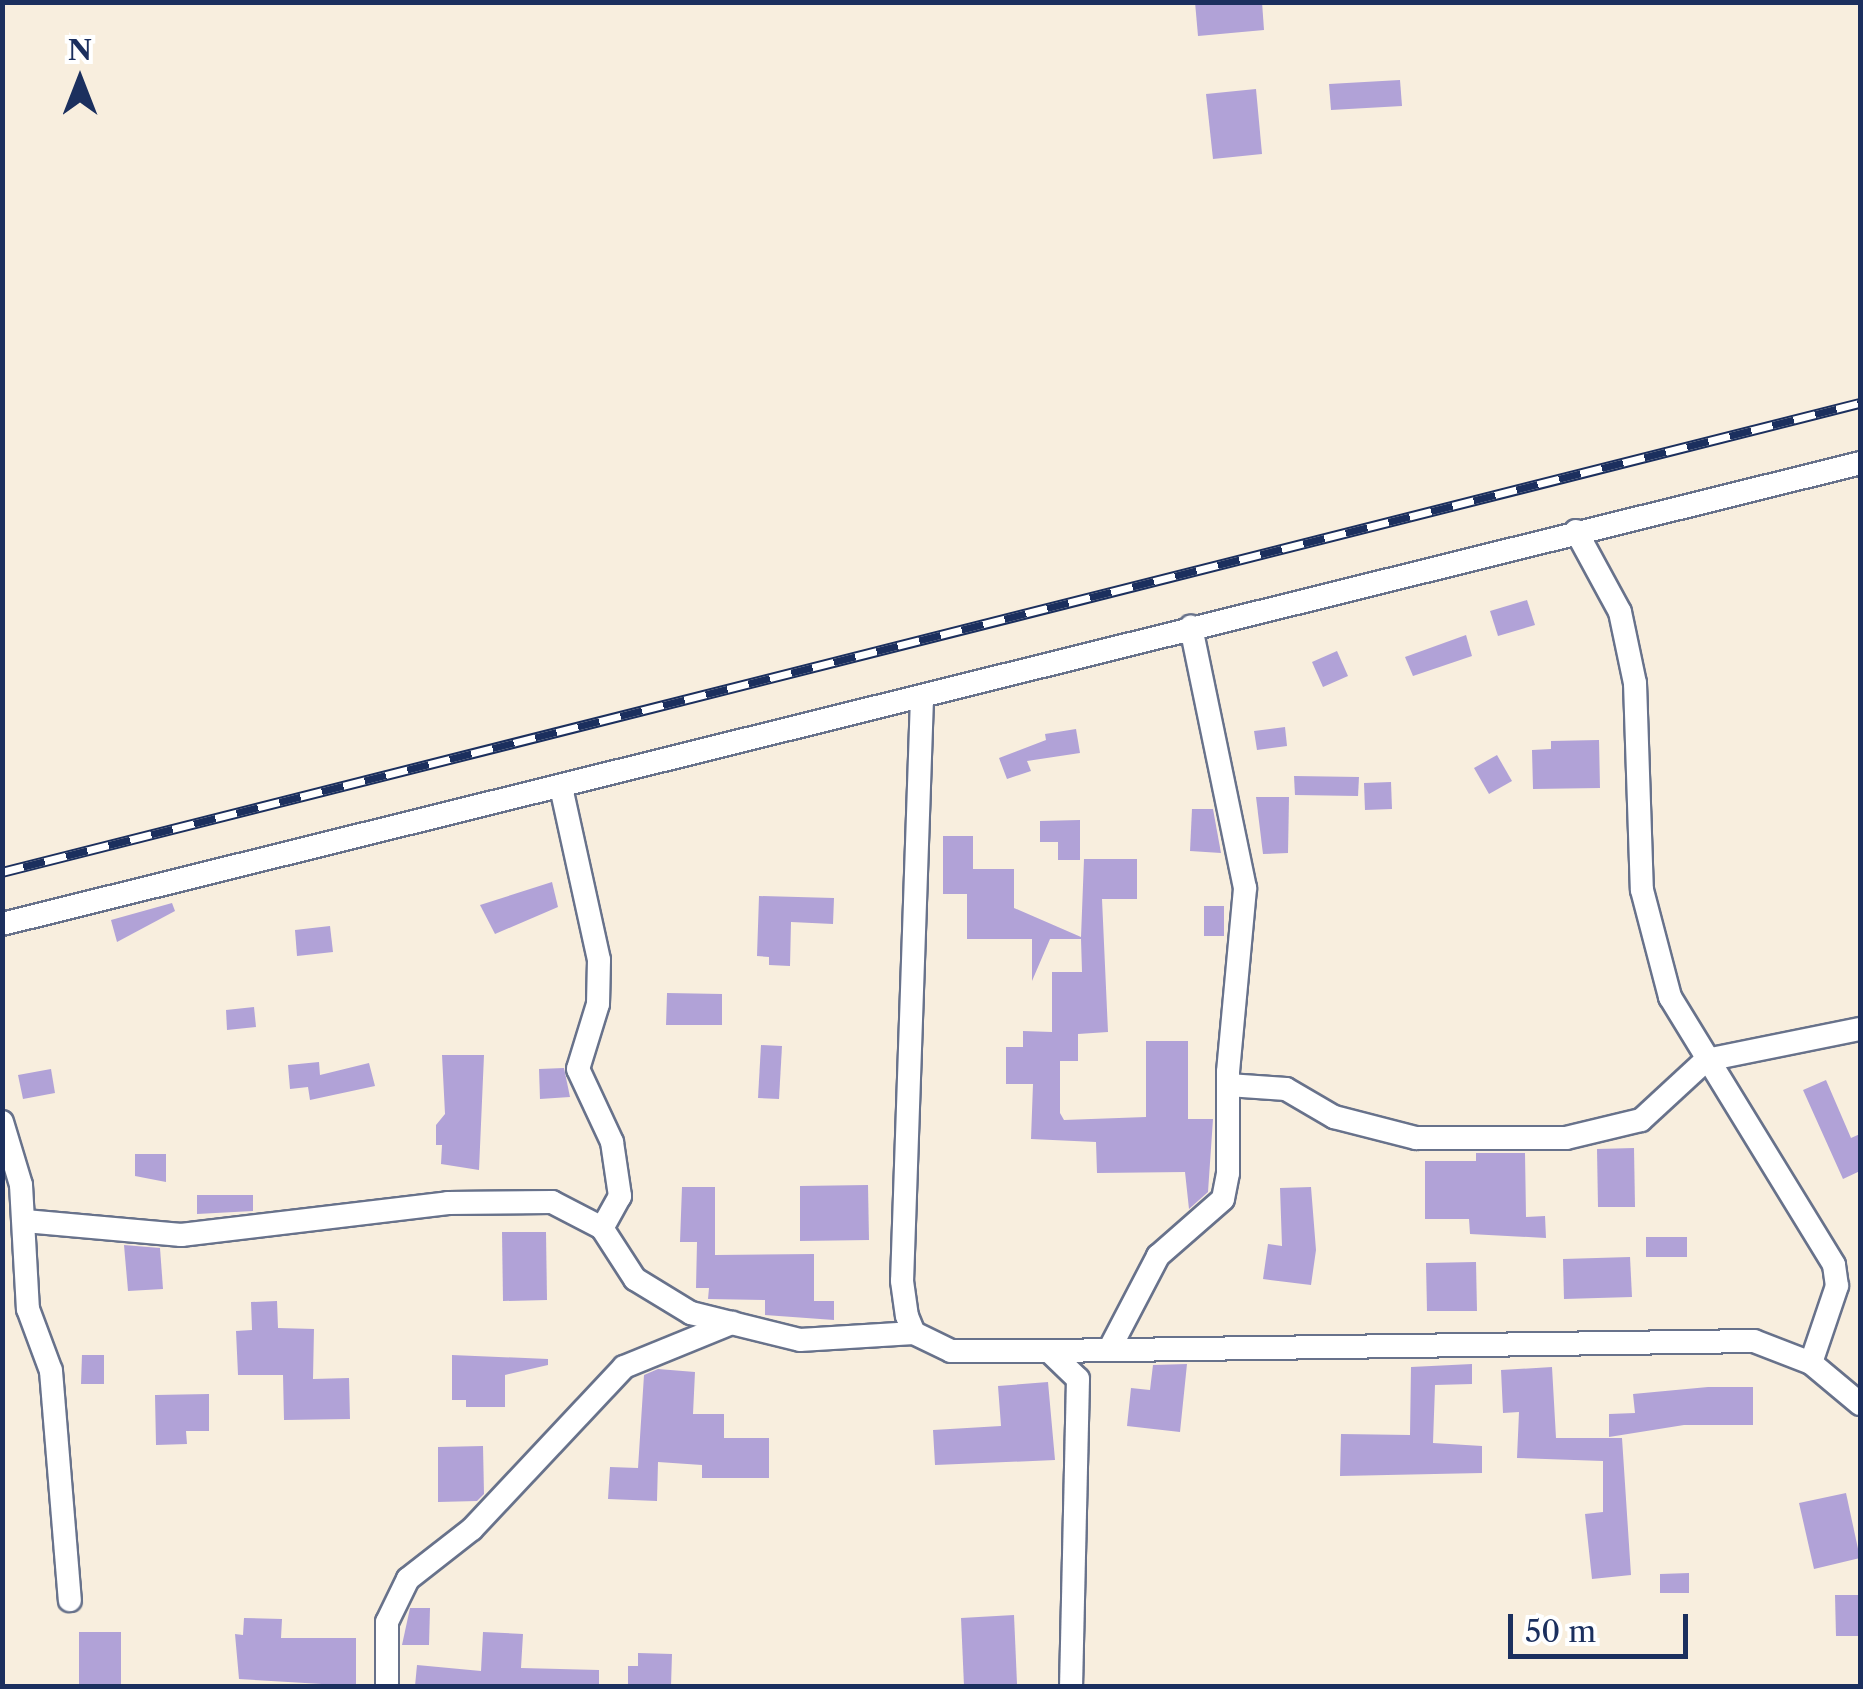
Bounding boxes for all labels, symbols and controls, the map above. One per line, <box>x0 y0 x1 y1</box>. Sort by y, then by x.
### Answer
north arrow <box>30 30 130 130</box>
text: N <box>68 33 92 67</box>
scale bar <box>1513 1594 1693 1656</box>
text: 50 m <box>1525 1613 1596 1650</box>

